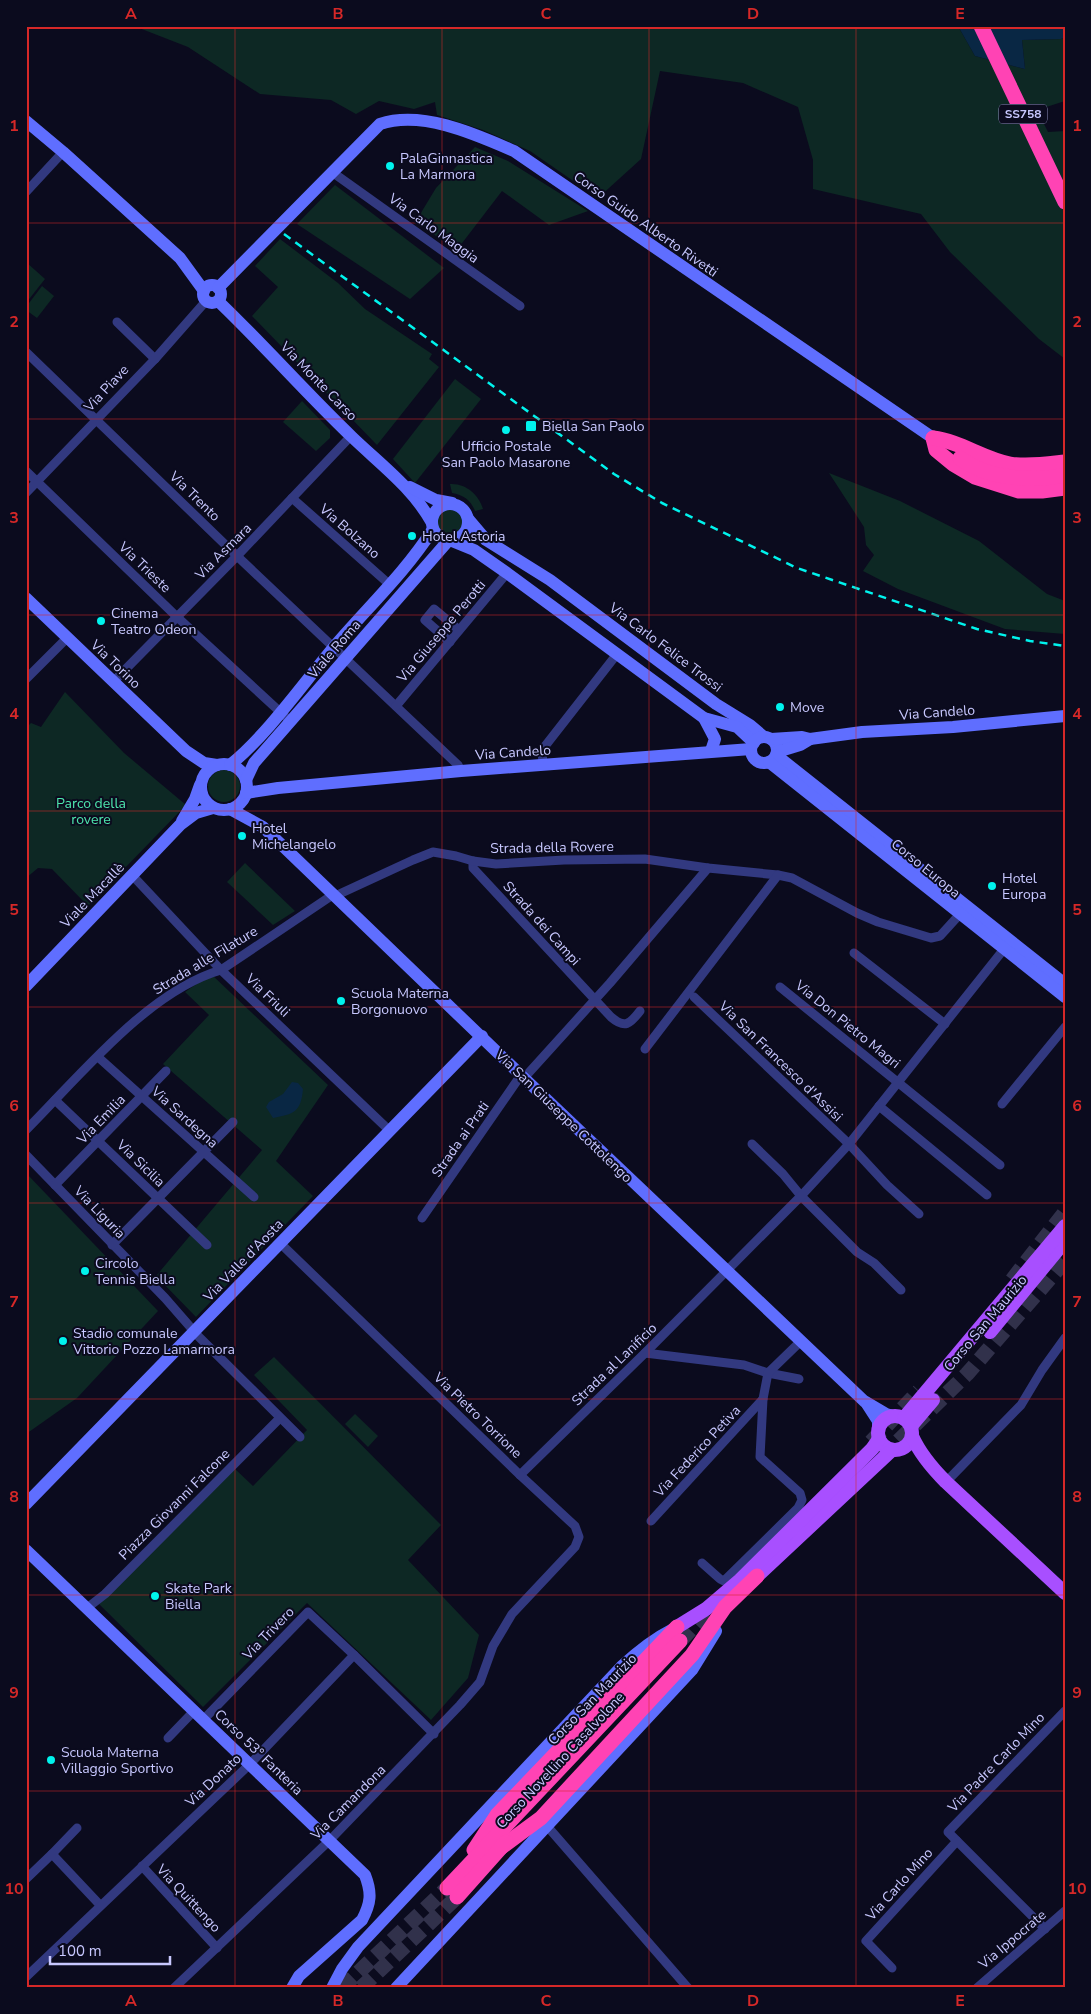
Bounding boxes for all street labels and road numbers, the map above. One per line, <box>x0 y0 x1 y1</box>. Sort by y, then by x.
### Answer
road number: SS758 <box>999 105 1047 124</box>
street label: Corso Guido Alberto Rivetti <box>570 167 722 282</box>
street label: Via Carlo Maggia <box>384 189 483 268</box>
street label: Via Monte Carso <box>275 337 362 425</box>
street label: Via Piave <box>79 361 133 417</box>
street label: Via Trento <box>164 467 224 526</box>
street label: Via Bolzano <box>314 499 384 563</box>
street label: Via Asmara <box>190 519 256 584</box>
street label: Via Trieste <box>114 537 175 597</box>
street label: Via Giuseppe Perotti <box>392 576 490 687</box>
street label: Via Carlo Felice Trossi <box>604 598 726 696</box>
street label: Viale Roma <box>303 616 365 683</box>
street label: Via Torino <box>86 635 145 693</box>
street label: Via Candelo <box>897 700 976 725</box>
street label: Via Candelo <box>473 740 552 765</box>
street label: Corso Europa <box>887 835 964 902</box>
street label: Strada della Rovere <box>490 837 614 858</box>
street label: Viale Macallè <box>56 858 128 933</box>
street label: Strada dei Campi <box>499 877 585 970</box>
street label: Strada alle Filature <box>149 922 261 999</box>
street label: Via Friuli <box>241 969 294 1021</box>
street label: Via Don Pietro Magri <box>790 975 904 1073</box>
street label: Via San Francesco d'Assisi <box>714 996 847 1126</box>
street label: Via San Giuseppe Cottolengo <box>490 1045 636 1187</box>
street label: Via Sardegna <box>146 1082 222 1153</box>
street label: Via Emilia <box>72 1090 130 1149</box>
street label: Strada ai Prati <box>427 1098 494 1181</box>
street label: Via Sicilia <box>112 1135 169 1191</box>
street label: Via Liguria <box>69 1181 130 1243</box>
street label: Via Valle d'Aosta <box>198 1215 288 1306</box>
street label: Corso San Maurizio <box>939 1271 1031 1376</box>
street label: Strada al Lanificio <box>568 1319 661 1410</box>
street label: Via Pietro Torrione <box>429 1367 526 1463</box>
street label: Via Federico Petiva <box>649 1401 745 1502</box>
street label: Piazza Giovanni Falcone <box>115 1445 234 1564</box>
street label: Via Trivero <box>238 1603 299 1665</box>
street label: Corso San Maurizio <box>544 1649 641 1749</box>
street label: Corso Novellino Casalvolone <box>492 1688 629 1833</box>
street label: Corso 53° Fanteria <box>210 1705 307 1800</box>
street label: Via Padre Carlo Mino <box>943 1708 1049 1817</box>
street label: Via Donato <box>181 1749 246 1812</box>
street label: Via Camandona <box>306 1761 390 1845</box>
street label: Via Carlo Mino <box>861 1844 937 1926</box>
street label: Via Quittengo <box>151 1859 225 1937</box>
street label: Via Ippocrate <box>974 1906 1050 1974</box>

